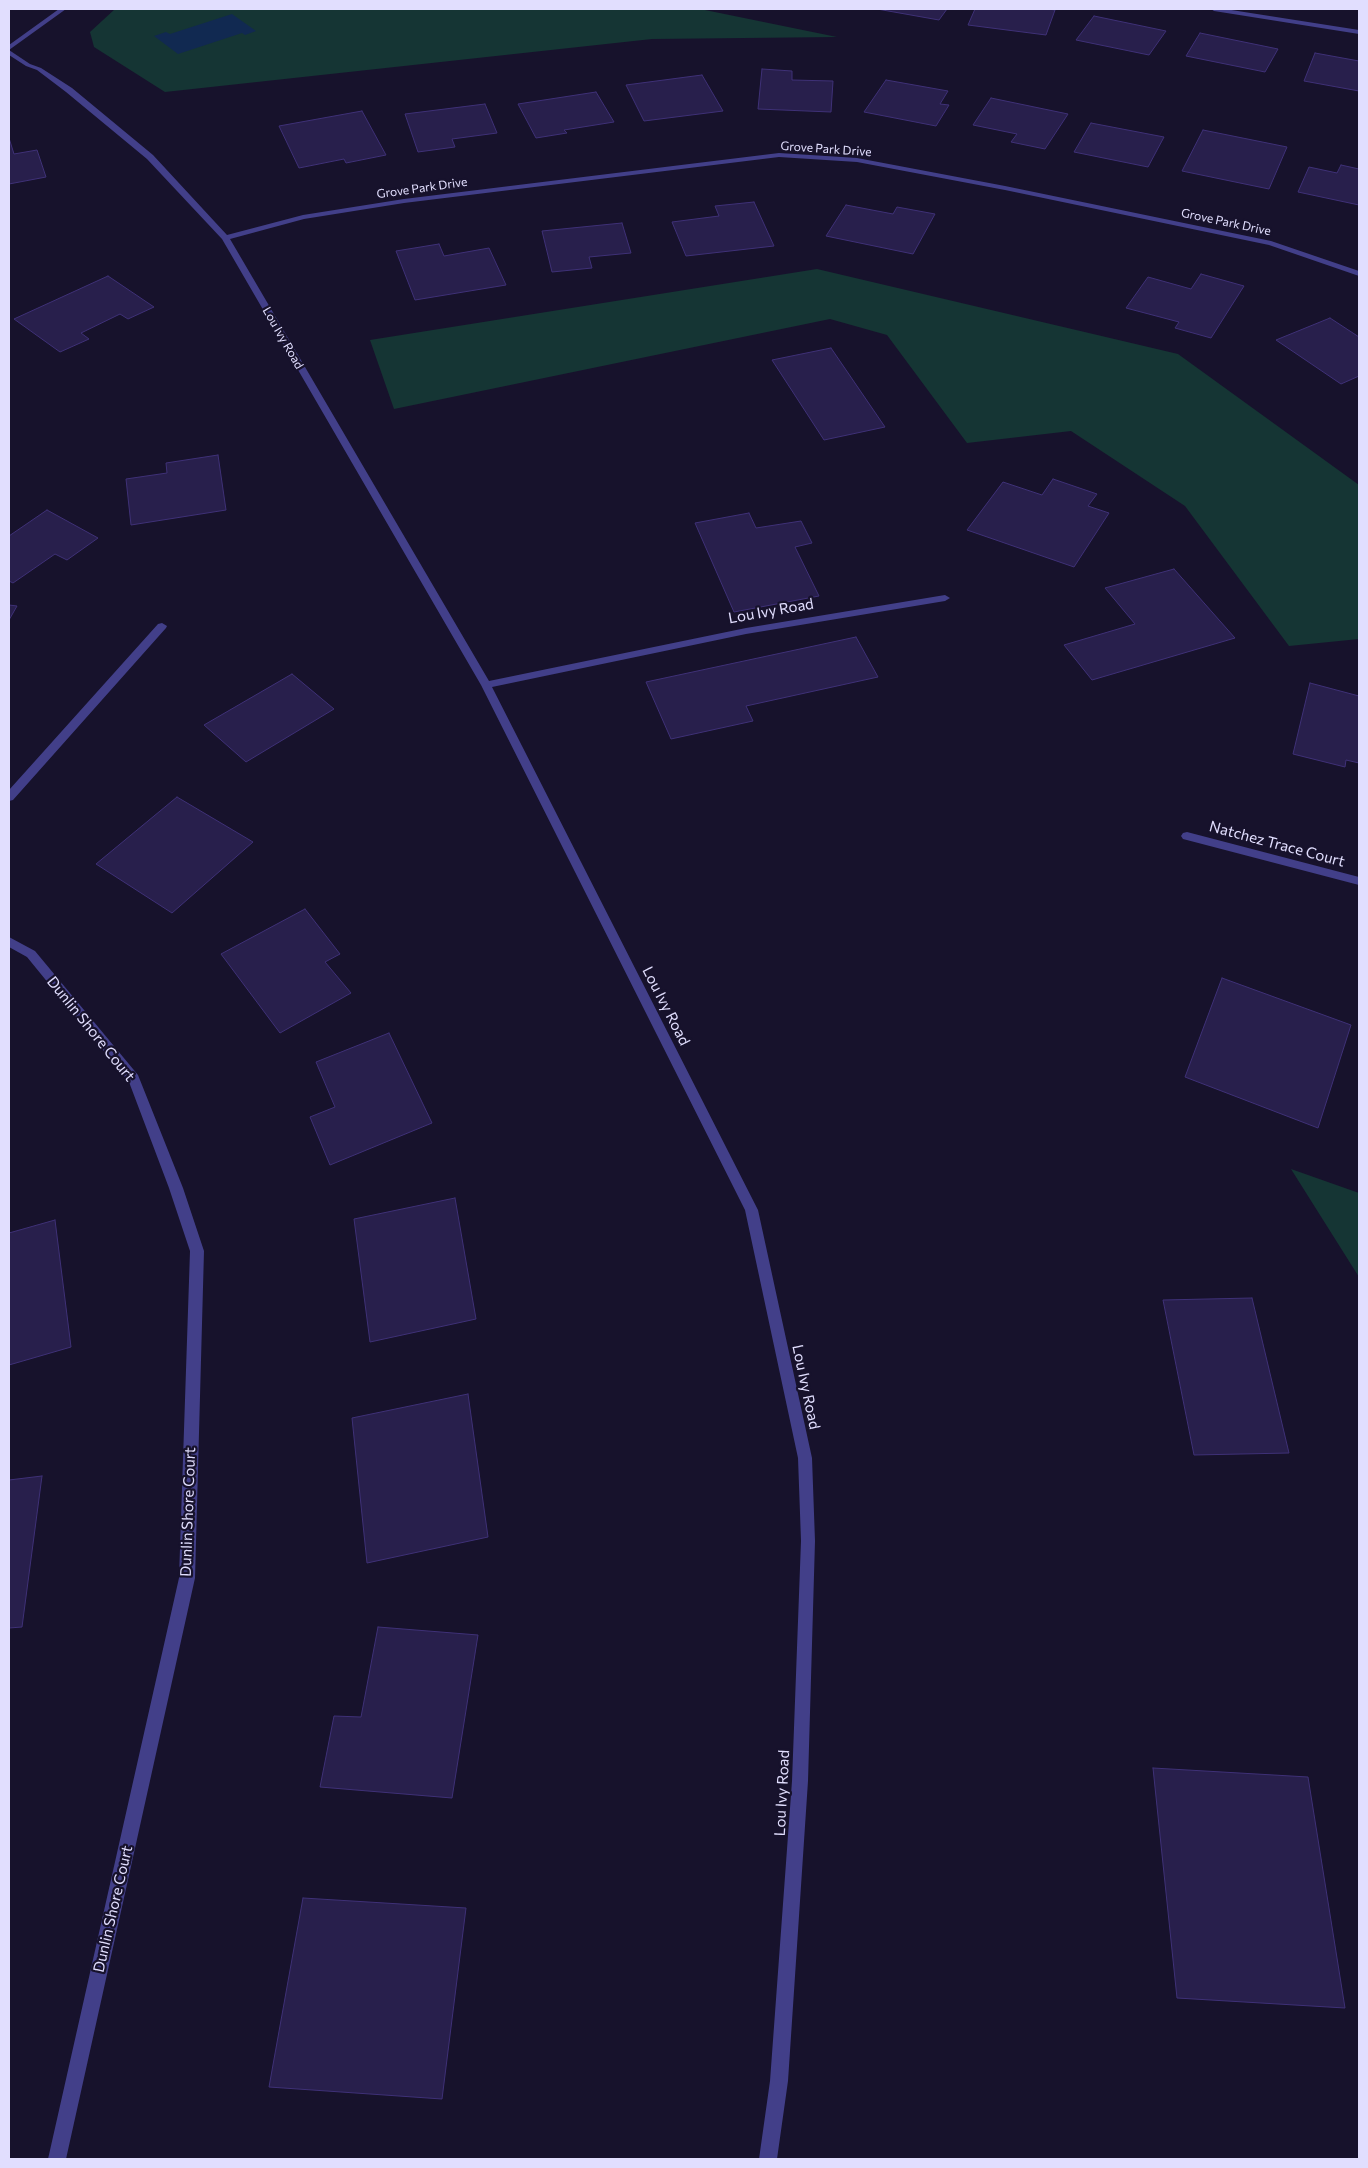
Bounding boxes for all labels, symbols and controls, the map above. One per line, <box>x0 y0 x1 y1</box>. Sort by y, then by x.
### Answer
street label: Grove Park Drive <box>780 139 872 159</box>
street label: Grove Park Drive <box>376 175 468 201</box>
street label: Grove Park Drive <box>1180 205 1272 239</box>
street label: Lou Ivy Road <box>259 304 307 372</box>
street label: Lou Ivy Road <box>727 595 815 627</box>
street label: Natchez Trace Court <box>1207 817 1347 871</box>
street label: Lou Ivy Road <box>638 963 694 1049</box>
street label: Dunlin Shore Court <box>43 973 139 1085</box>
street label: Lou Ivy Road <box>788 1343 824 1431</box>
street label: Dunlin Shore Court <box>177 1447 199 1577</box>
street label: Lou Ivy Road <box>771 1749 793 1837</box>
street label: Dunlin Shore Court <box>90 1844 136 1974</box>

